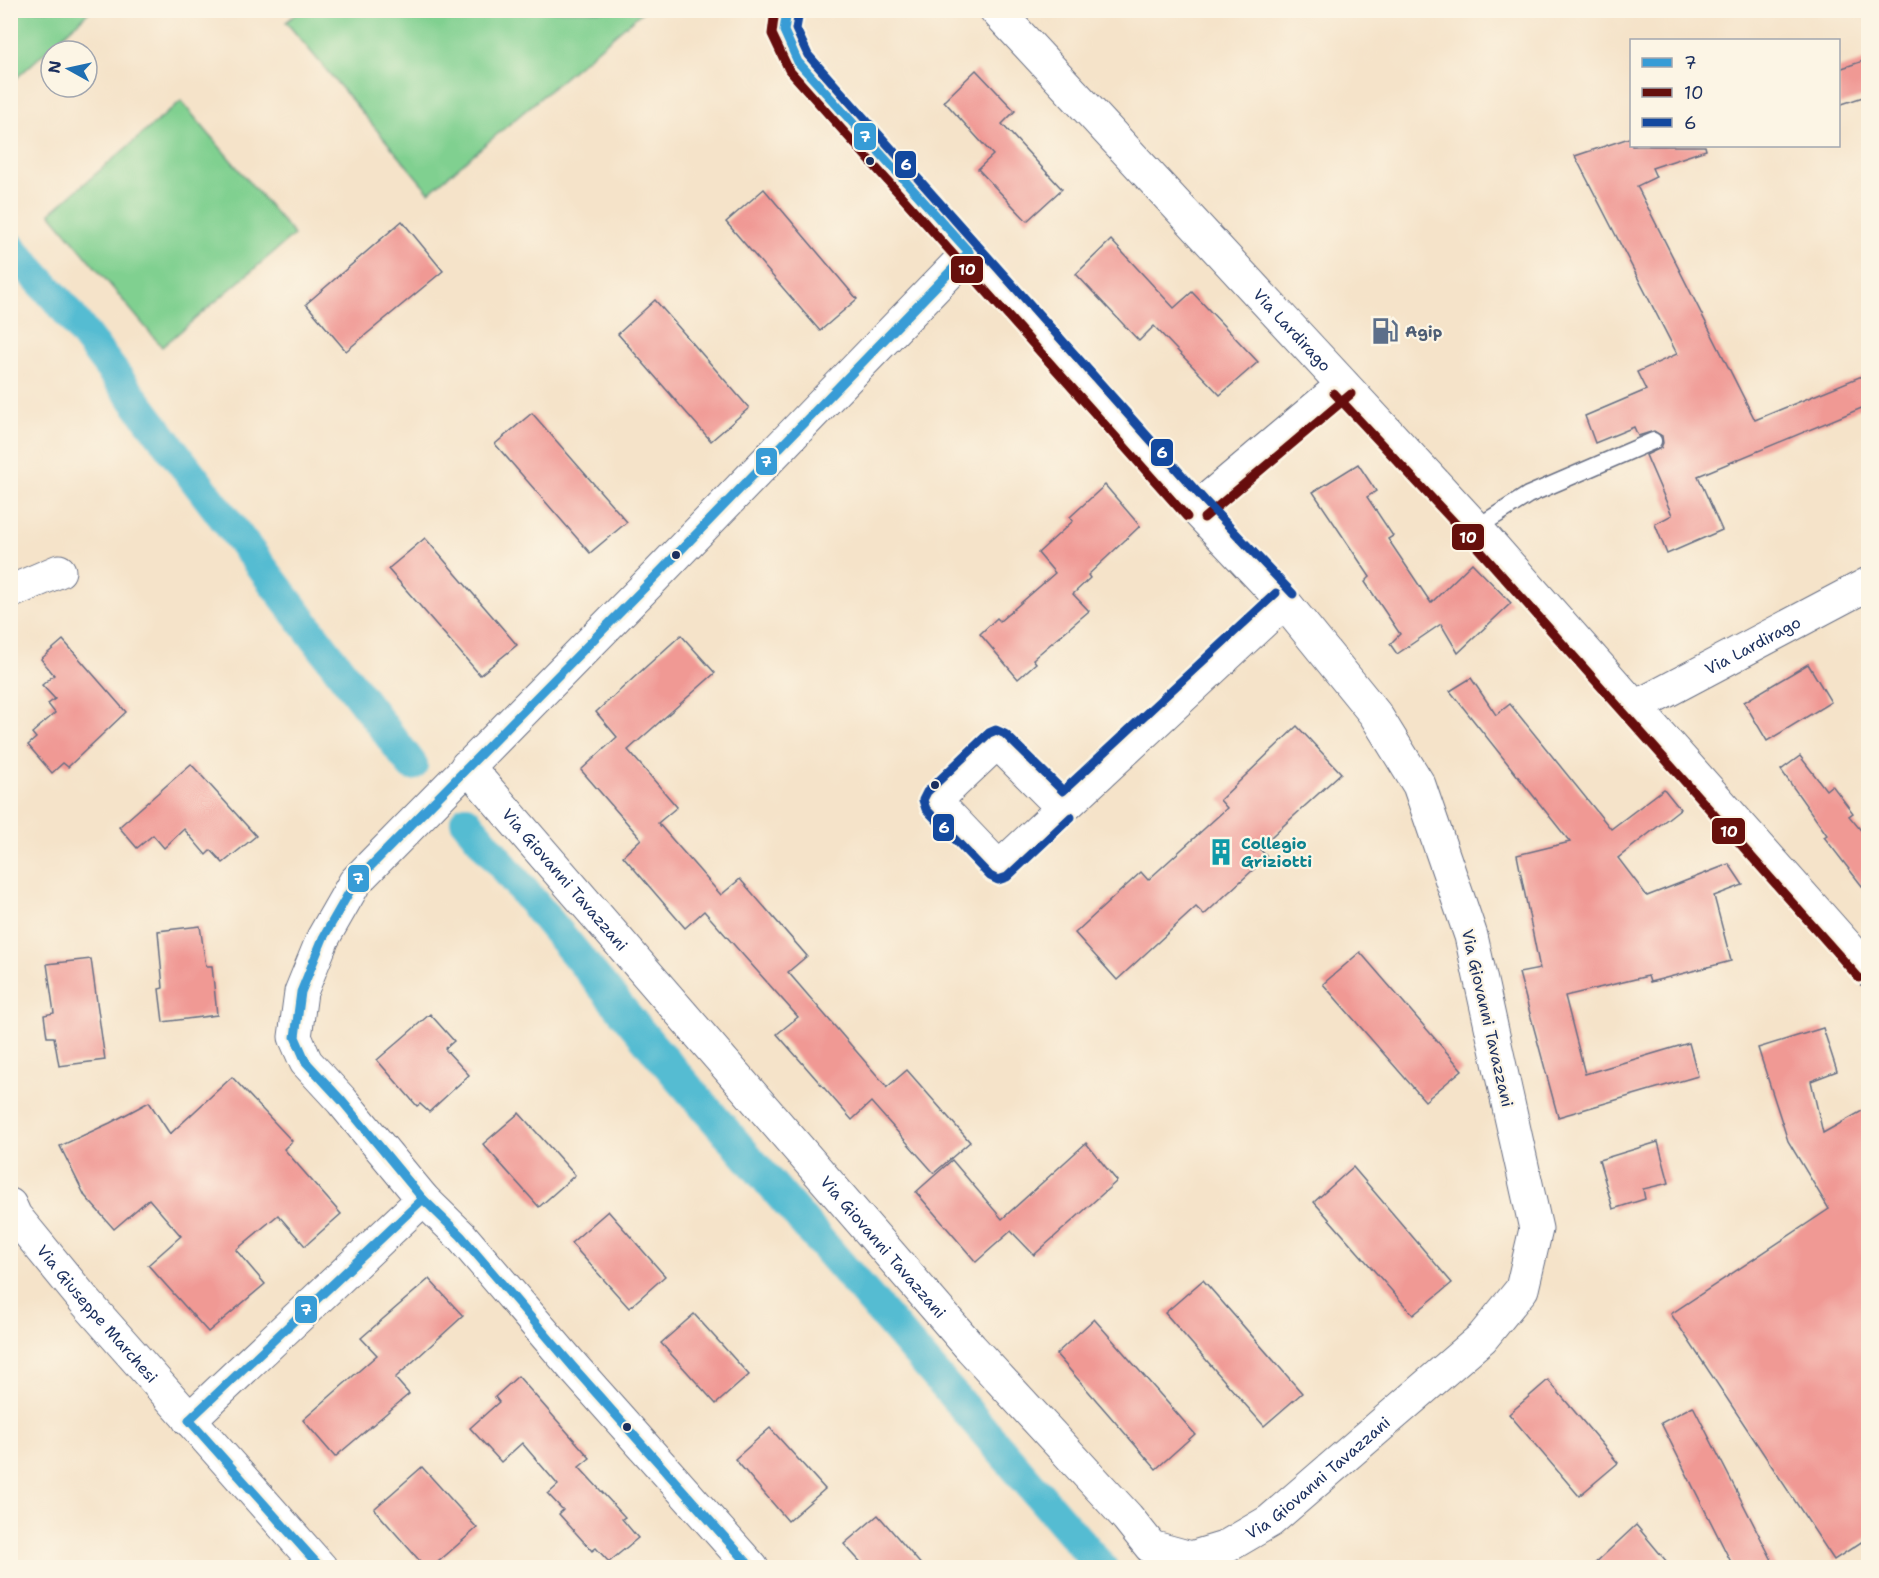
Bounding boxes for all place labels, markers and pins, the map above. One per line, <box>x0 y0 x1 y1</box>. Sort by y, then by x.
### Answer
unlabelled marker <box>864 155 876 167</box>
fuel station icon: Agip <box>1370 316 1400 346</box>
place label: Agip <box>1405 321 1443 342</box>
unlabelled marker <box>670 549 682 561</box>
unlabelled marker <box>929 779 941 791</box>
place label: Collegio Griziotti <box>1241 833 1312 872</box>
building icon: Collegio Griziotti <box>1206 837 1236 867</box>
unlabelled marker <box>621 1421 633 1433</box>

